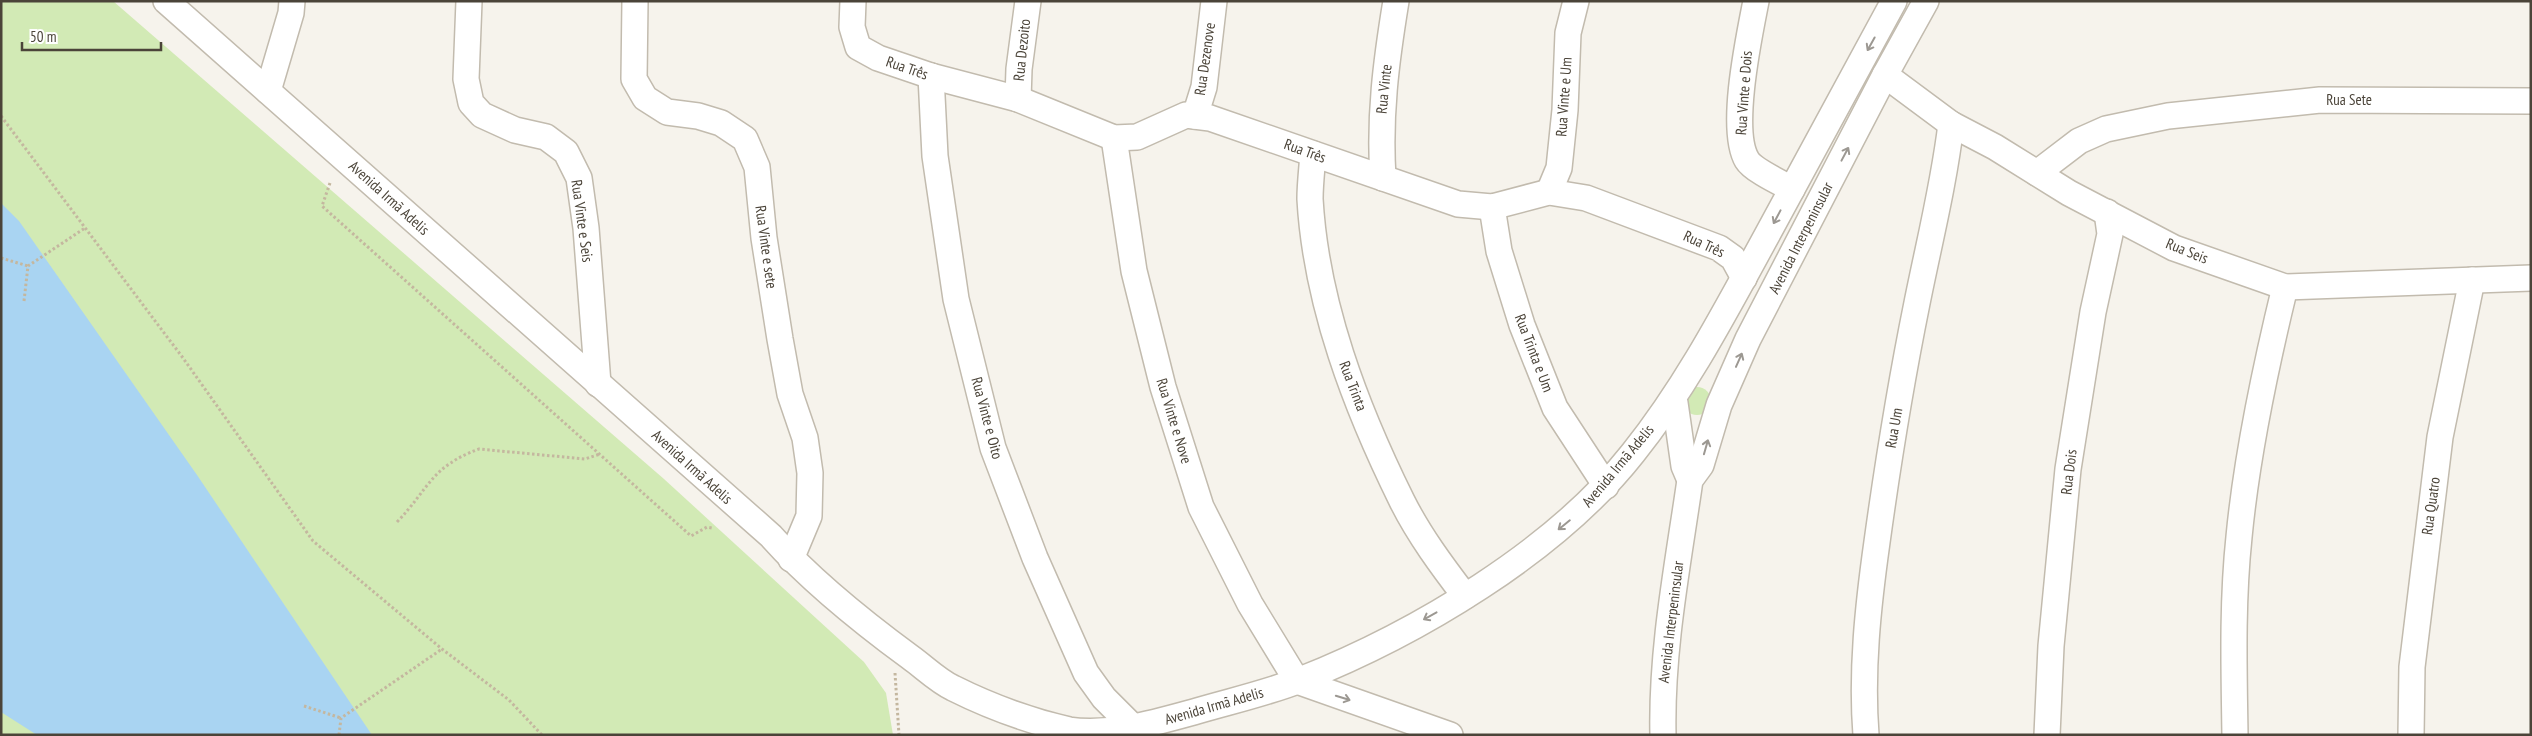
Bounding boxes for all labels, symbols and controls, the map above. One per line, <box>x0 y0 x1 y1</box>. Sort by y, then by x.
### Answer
street label: Rua Dezoito <box>1009 18 1034 82</box>
scale bar <box>22 20 161 52</box>
street label: Rua Dezenove <box>1190 21 1219 96</box>
text: 50 m <box>30 27 56 46</box>
one-way arrow <box>1866 36 1875 51</box>
street label: Rua Vinte e Dois <box>1731 50 1756 136</box>
street label: Rua Três <box>884 51 931 84</box>
street label: Rua Vinte e Um <box>1551 57 1576 137</box>
street label: Rua Vinte <box>1371 63 1396 115</box>
street label: Rua Sete <box>2326 90 2372 109</box>
street label: Rua Três <box>1282 134 1329 167</box>
one-way arrow <box>1840 146 1850 161</box>
street label: Avenida Irmã Adelis <box>345 156 434 239</box>
street label: Avenida Interpeninsular <box>1764 178 1837 297</box>
street label: Rua Vinte e Seis <box>567 179 598 263</box>
street label: Rua Vinte e sete <box>751 204 782 290</box>
one-way arrow <box>1771 210 1781 224</box>
street label: Rua Três <box>1681 226 1728 261</box>
street label: Rua Seis <box>2163 234 2211 268</box>
street label: Rua Trinta e Um <box>1511 311 1558 395</box>
one-way arrow <box>1735 353 1744 368</box>
street label: Rua Trinta <box>1335 358 1372 414</box>
street label: Rua Vinte e Oito <box>967 375 1008 461</box>
street label: Rua Vinte e Nove <box>1152 376 1197 466</box>
street label: Rua Um <box>1881 406 1906 449</box>
street label: Avenida Irmã Adelis <box>1578 421 1658 511</box>
street label: Avenida Irmã Adelis <box>648 425 737 508</box>
one-way arrow <box>1702 440 1712 456</box>
street label: Rua Dois <box>2056 448 2081 496</box>
street label: Rua Quatro <box>2417 476 2444 536</box>
one-way arrow <box>1558 520 1571 531</box>
street label: Avenida Interpeninsular <box>1654 559 1688 684</box>
one-way arrow <box>1422 611 1437 621</box>
street label: Avenida Irmã Adelis <box>1162 682 1265 729</box>
one-way arrow <box>1335 694 1351 704</box>

